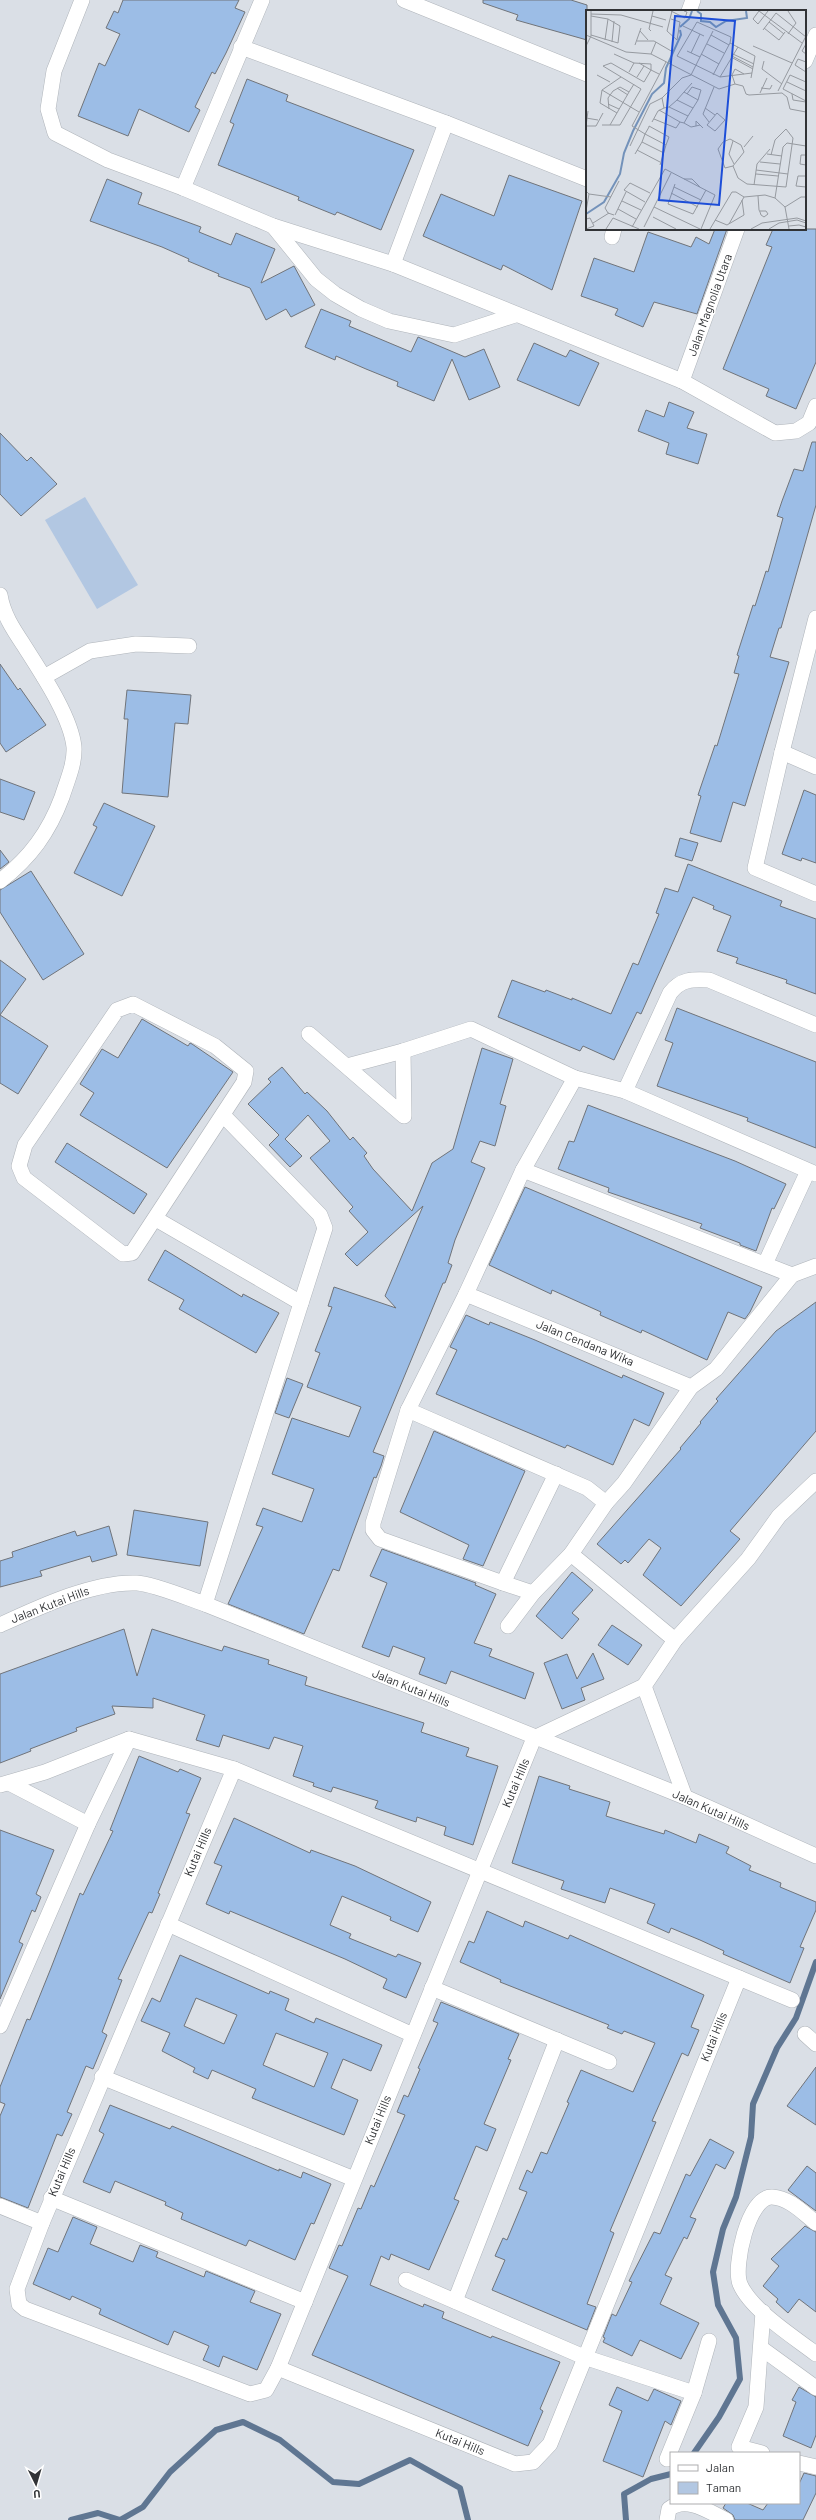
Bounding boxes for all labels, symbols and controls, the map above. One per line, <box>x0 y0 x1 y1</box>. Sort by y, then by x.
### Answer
inset map <box>586 10 806 230</box>
street label: Jalan Magnolia Utara <box>684 252 734 358</box>
street label: Jalan Cendana Wika <box>534 1316 636 1368</box>
street label: Jalan Kutai Hills <box>9 1583 91 1625</box>
street label: Jalan Kutai Hills <box>370 1665 453 1709</box>
street label: Kutai Hills <box>498 1756 532 1809</box>
street label: Jalan Kutai Hills <box>671 1786 752 1832</box>
street label: Kutai Hills <box>180 1825 214 1878</box>
street label: Kutai Hills <box>697 2010 729 2063</box>
street label: Kutai Hills <box>361 2093 393 2146</box>
street label: Kutai Hills <box>44 2145 78 2198</box>
street label: Kutai Hills <box>434 2425 487 2457</box>
legend <box>670 2452 800 2504</box>
text: Jalan <box>706 2460 734 2474</box>
north arrow <box>16 2464 56 2504</box>
text: Taman <box>706 2480 741 2494</box>
text: U <box>33 2488 41 2501</box>

